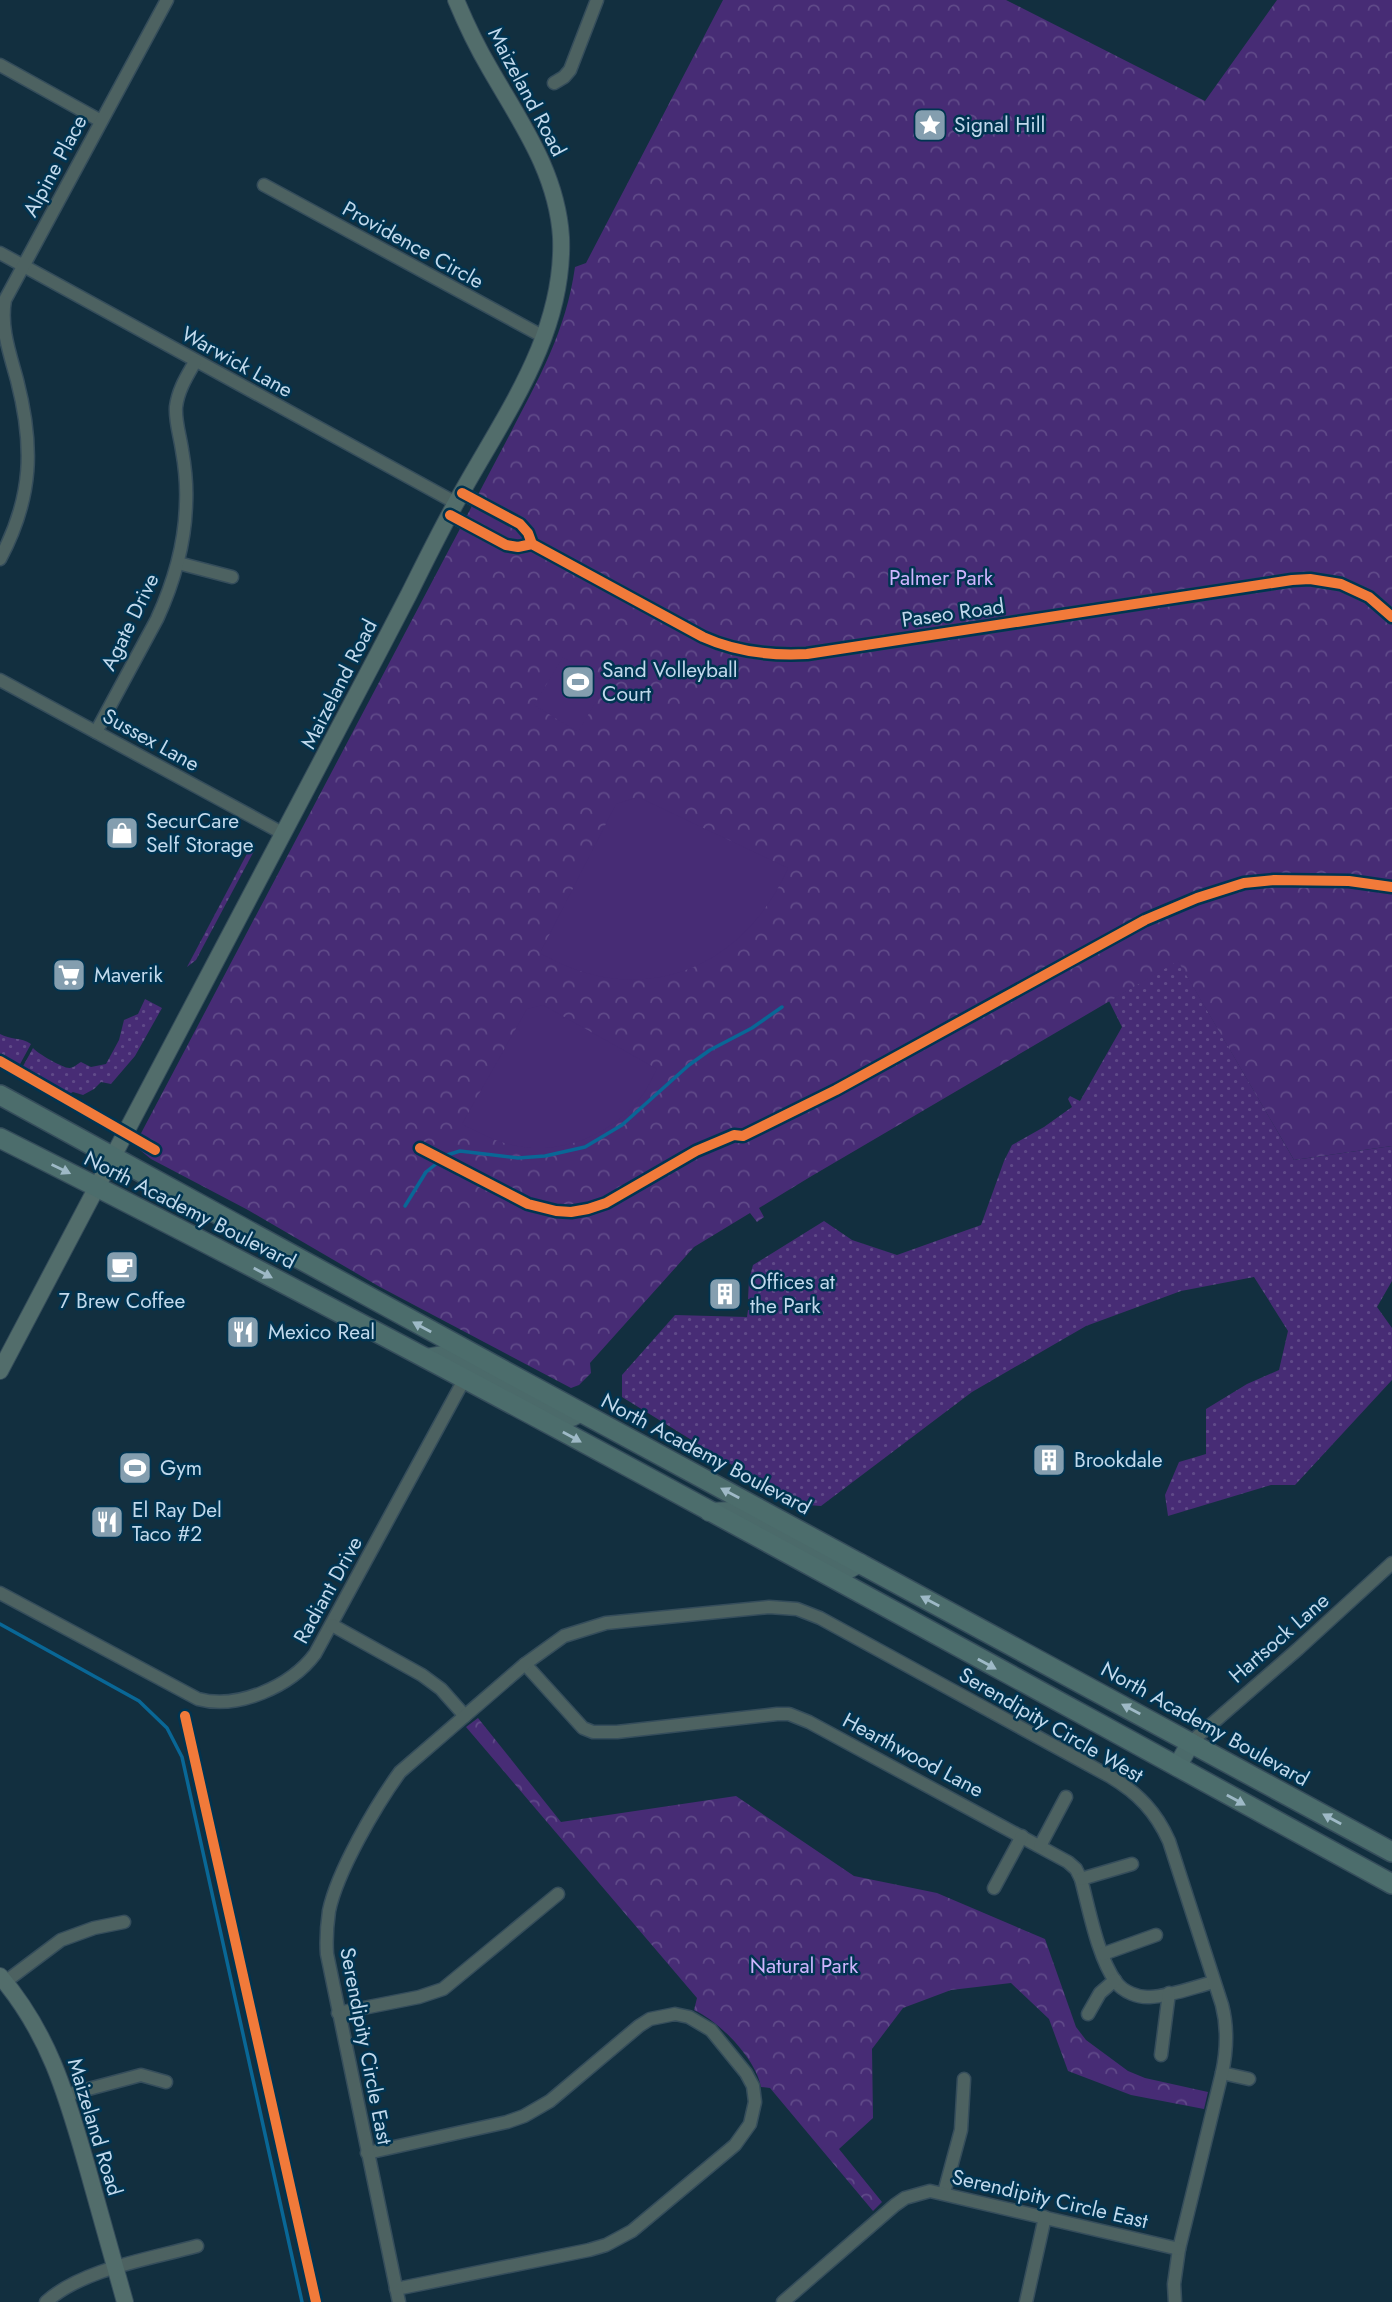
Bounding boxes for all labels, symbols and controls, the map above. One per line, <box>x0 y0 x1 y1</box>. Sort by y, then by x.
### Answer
street label: Maizeland Road <box>480 22 574 162</box>
place icon: Signal Hill <box>911 106 949 144</box>
street label: Alpine Place <box>16 110 95 222</box>
place label: Signal Hill <box>954 110 1045 140</box>
street label: Providence Circle <box>337 194 489 296</box>
street label: Warwick Lane <box>176 319 298 405</box>
park label: Palmer Park <box>889 563 994 593</box>
street label: Agate Drive <box>94 568 167 676</box>
street label: Paseo Road <box>900 591 1006 635</box>
street label: Maizeland Road <box>293 614 385 754</box>
place label: Sand Volleyball Court <box>602 655 738 709</box>
sports icon: Sand Volleyball Court <box>559 663 597 701</box>
street label: Sussex Lane <box>97 701 205 779</box>
place label: SecurCare Self Storage <box>146 806 254 860</box>
shop icon: SecurCare Self Storage <box>103 814 141 852</box>
supermarket icon: Maverik <box>50 956 88 994</box>
place label: Maverik <box>94 960 163 990</box>
street label: North Academy Boulevard <box>79 1144 301 1276</box>
one-way arrow <box>51 1163 71 1174</box>
cafe icon: 7 Brew Coffee <box>103 1248 141 1286</box>
one-way arrow <box>253 1267 273 1279</box>
place label: Offices at the Park <box>750 1267 835 1321</box>
building icon: Offices at the Park <box>706 1275 744 1313</box>
place label: 7 Brew Coffee <box>59 1286 185 1316</box>
restaurant icon: Mexico Real <box>224 1313 262 1351</box>
place label: Mexico Real <box>268 1317 375 1347</box>
one-way arrow <box>413 1321 432 1333</box>
street label: North Academy Boulevard <box>596 1386 816 1522</box>
one-way arrow <box>563 1431 582 1443</box>
building icon: Brookdale <box>1030 1441 1068 1479</box>
place label: Brookdale <box>1074 1445 1163 1475</box>
sports icon: Gym <box>116 1449 154 1487</box>
place label: Gym <box>160 1453 202 1483</box>
one-way arrow <box>721 1487 740 1499</box>
place label: El Ray Del Taco #2 <box>132 1495 222 1549</box>
restaurant icon: El Ray Del Taco #2 <box>88 1503 126 1541</box>
street label: Radiant Drive <box>286 1531 370 1649</box>
street label: Hartsock Lane <box>1222 1586 1336 1690</box>
one-way arrow <box>921 1595 940 1607</box>
street label: North Academy Boulevard <box>1095 1654 1315 1794</box>
one-way arrow <box>977 1658 997 1669</box>
street label: Serendipity Circle West <box>953 1660 1149 1790</box>
one-way arrow <box>1121 1703 1140 1715</box>
street label: Hearthwood Lane <box>837 1705 989 1805</box>
one-way arrow <box>1227 1793 1247 1805</box>
one-way arrow <box>1322 1814 1342 1825</box>
street label: Serendipity Circle East <box>332 1945 400 2147</box>
park label: Natural Park <box>750 1951 859 1981</box>
street label: Maizeland Road <box>60 2055 130 2199</box>
street label: Serendipity Circle East <box>949 2162 1151 2236</box>

